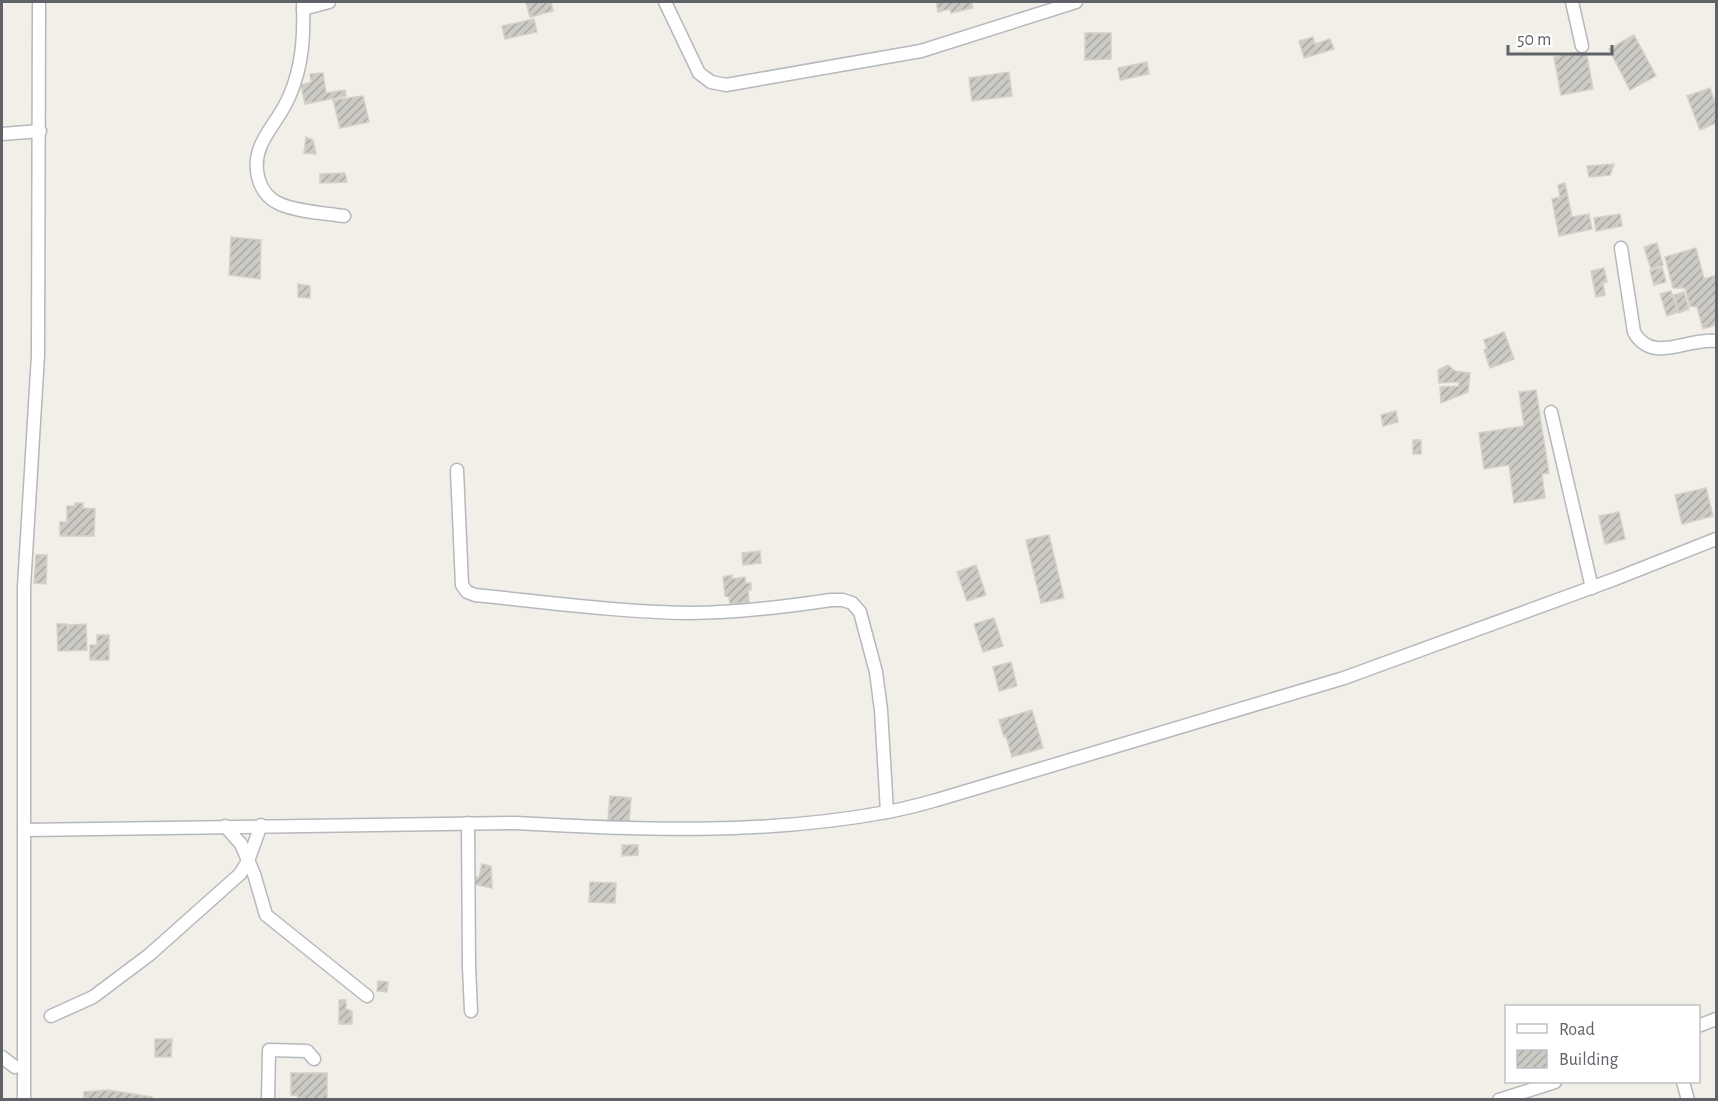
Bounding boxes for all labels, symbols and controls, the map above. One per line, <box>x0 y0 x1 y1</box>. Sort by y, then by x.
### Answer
scale bar <box>1508 18 1612 56</box>
text: 50 m <box>1517 31 1551 49</box>
legend <box>1505 1005 1700 1083</box>
text: Road <box>1559 1021 1595 1039</box>
text: Building <box>1559 1051 1619 1069</box>

